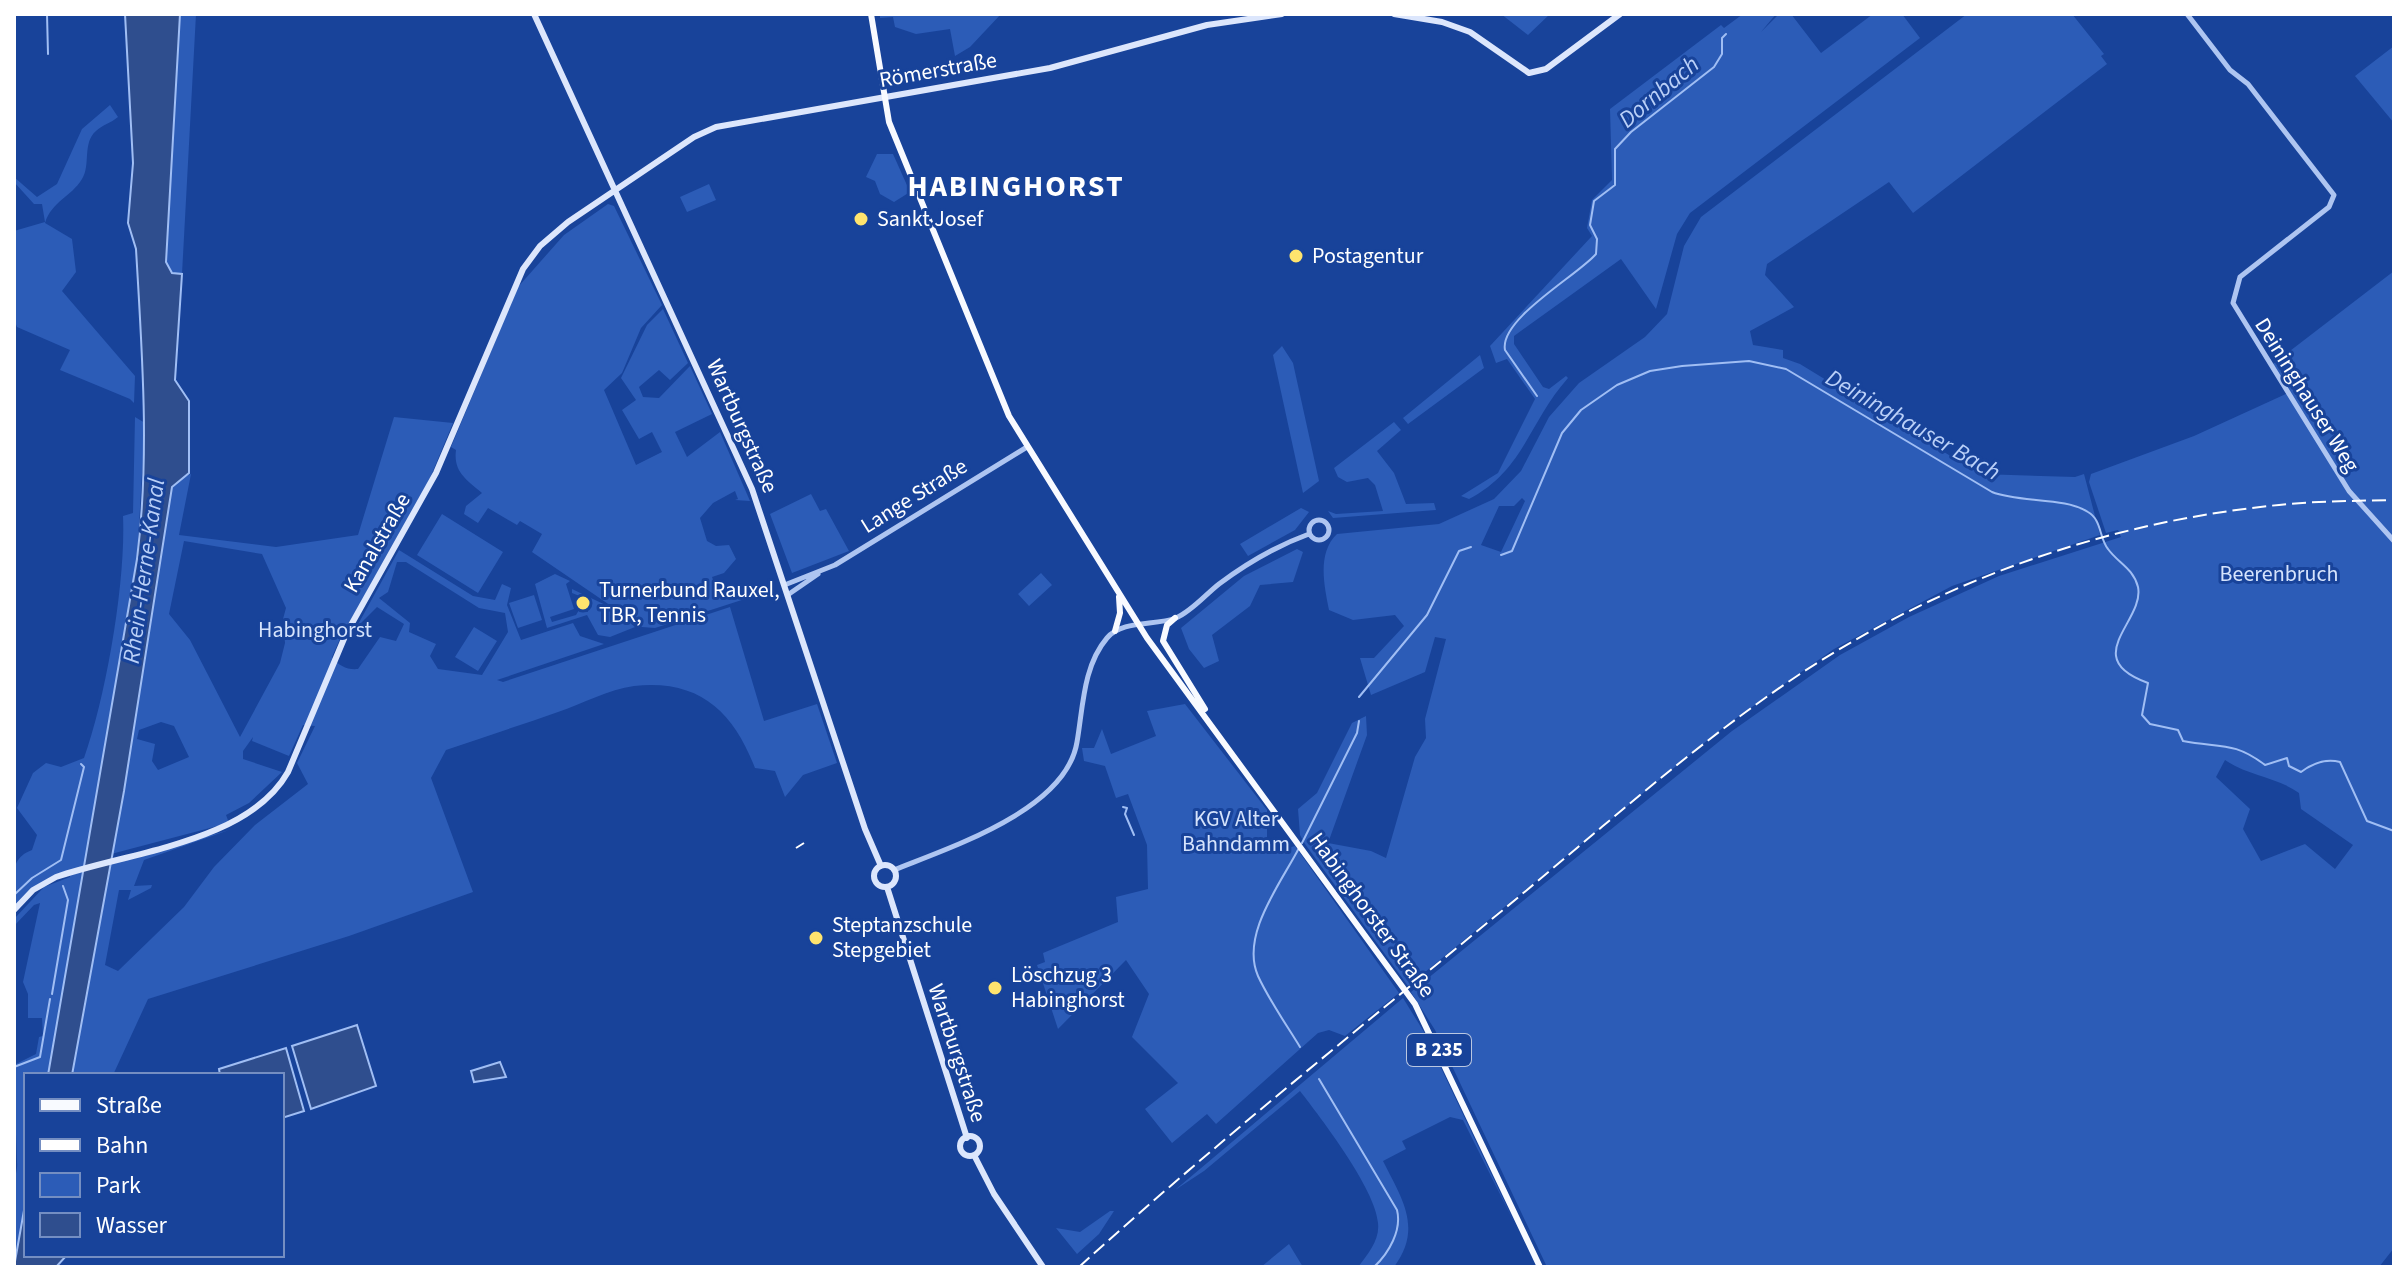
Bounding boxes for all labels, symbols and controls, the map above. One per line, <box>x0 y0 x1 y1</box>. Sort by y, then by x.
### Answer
street label: Römerstraße <box>877 44 999 96</box>
water label: Dornbach <box>1611 48 1707 136</box>
district label: HABINGHORST <box>907 165 1125 208</box>
place label: Sankt Josef <box>877 203 985 235</box>
marker: Sankt Josef <box>852 210 870 228</box>
place label: Postagentur <box>1312 240 1424 272</box>
marker: Postagentur <box>1287 247 1305 265</box>
street label: Deininghauser Weg <box>2247 312 2367 478</box>
street label: Wartburgstraße <box>698 354 786 498</box>
water label: Deininghauser Bach <box>1819 361 2007 489</box>
street label: Lange Straße <box>854 450 974 541</box>
water label: Rhein-Herne-Kanal <box>114 476 174 666</box>
street label: Kanalstraße <box>336 487 419 599</box>
park label: Beerenbruch <box>2220 558 2338 590</box>
place label: Turnerbund Rauxel, TBR, Tennis <box>599 574 780 631</box>
marker: Turnerbund Rauxel, TBR, Tennis <box>574 594 592 612</box>
park label: Habinghorst <box>258 614 372 646</box>
park label: KGV Alter Bahndamm <box>1182 803 1290 860</box>
street label: Habinghorster Straße <box>1301 826 1443 1004</box>
place label: Steptanzschule Stepgebiet <box>832 909 972 966</box>
marker: Steptanzschule Stepgebiet <box>807 929 825 947</box>
place label: Löschzug 3 Habinghorst <box>1011 959 1125 1016</box>
marker: Löschzug 3 Habinghorst <box>986 979 1004 997</box>
street label: Wartburgstraße <box>920 980 994 1126</box>
road number: B 235 <box>1407 1034 1471 1066</box>
legend <box>24 1073 284 1257</box>
text: Straße <box>96 1088 162 1123</box>
text: Bahn <box>96 1128 148 1163</box>
text: Park <box>96 1168 141 1203</box>
text: Wasser <box>96 1208 168 1243</box>

